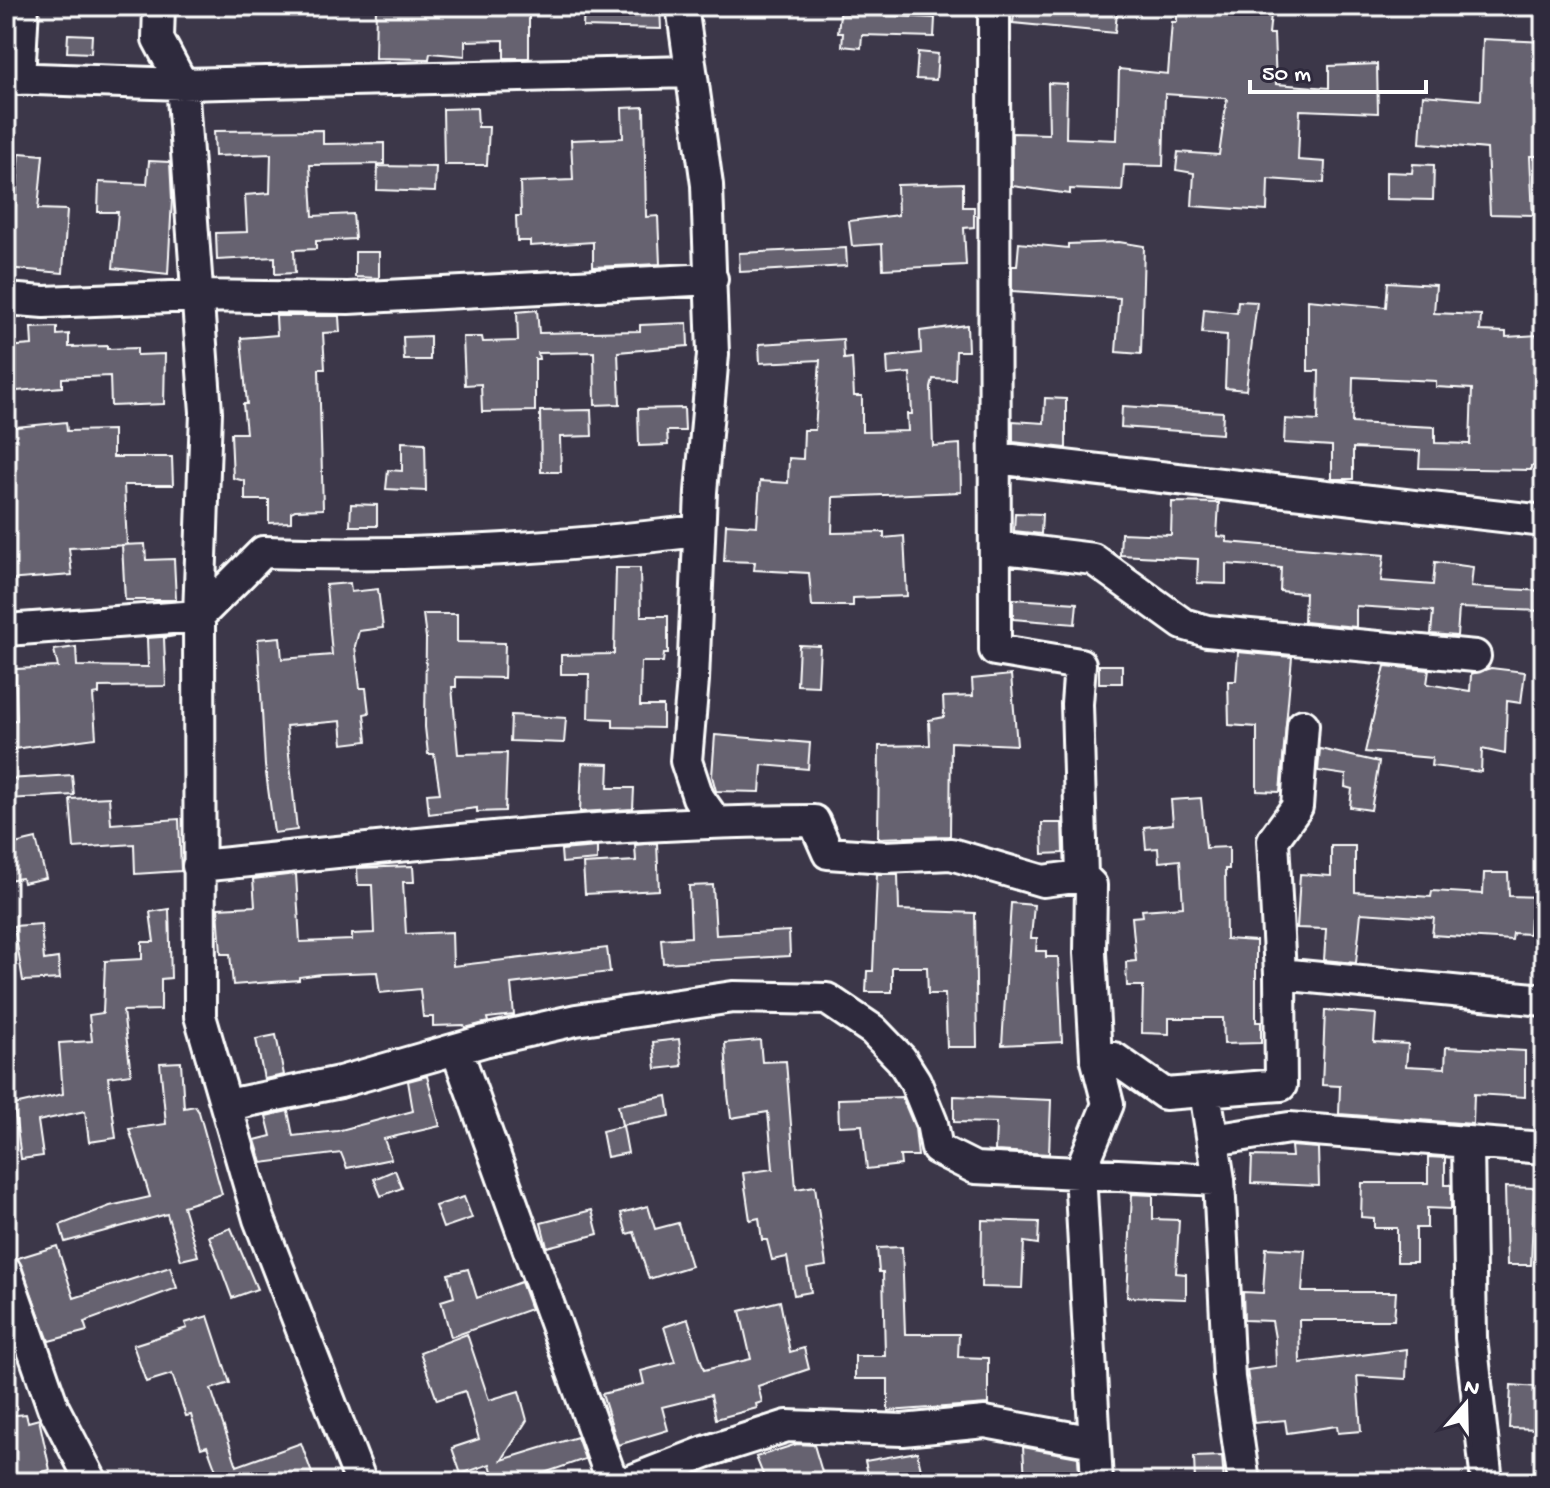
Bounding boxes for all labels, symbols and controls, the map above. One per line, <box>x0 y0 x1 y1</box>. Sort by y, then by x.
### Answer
scale bar <box>1250 44 1426 94</box>
text: 50 m <box>1262 61 1311 90</box>
north arrow <box>1426 1364 1506 1444</box>
text: N <box>1460 1374 1483 1404</box>

